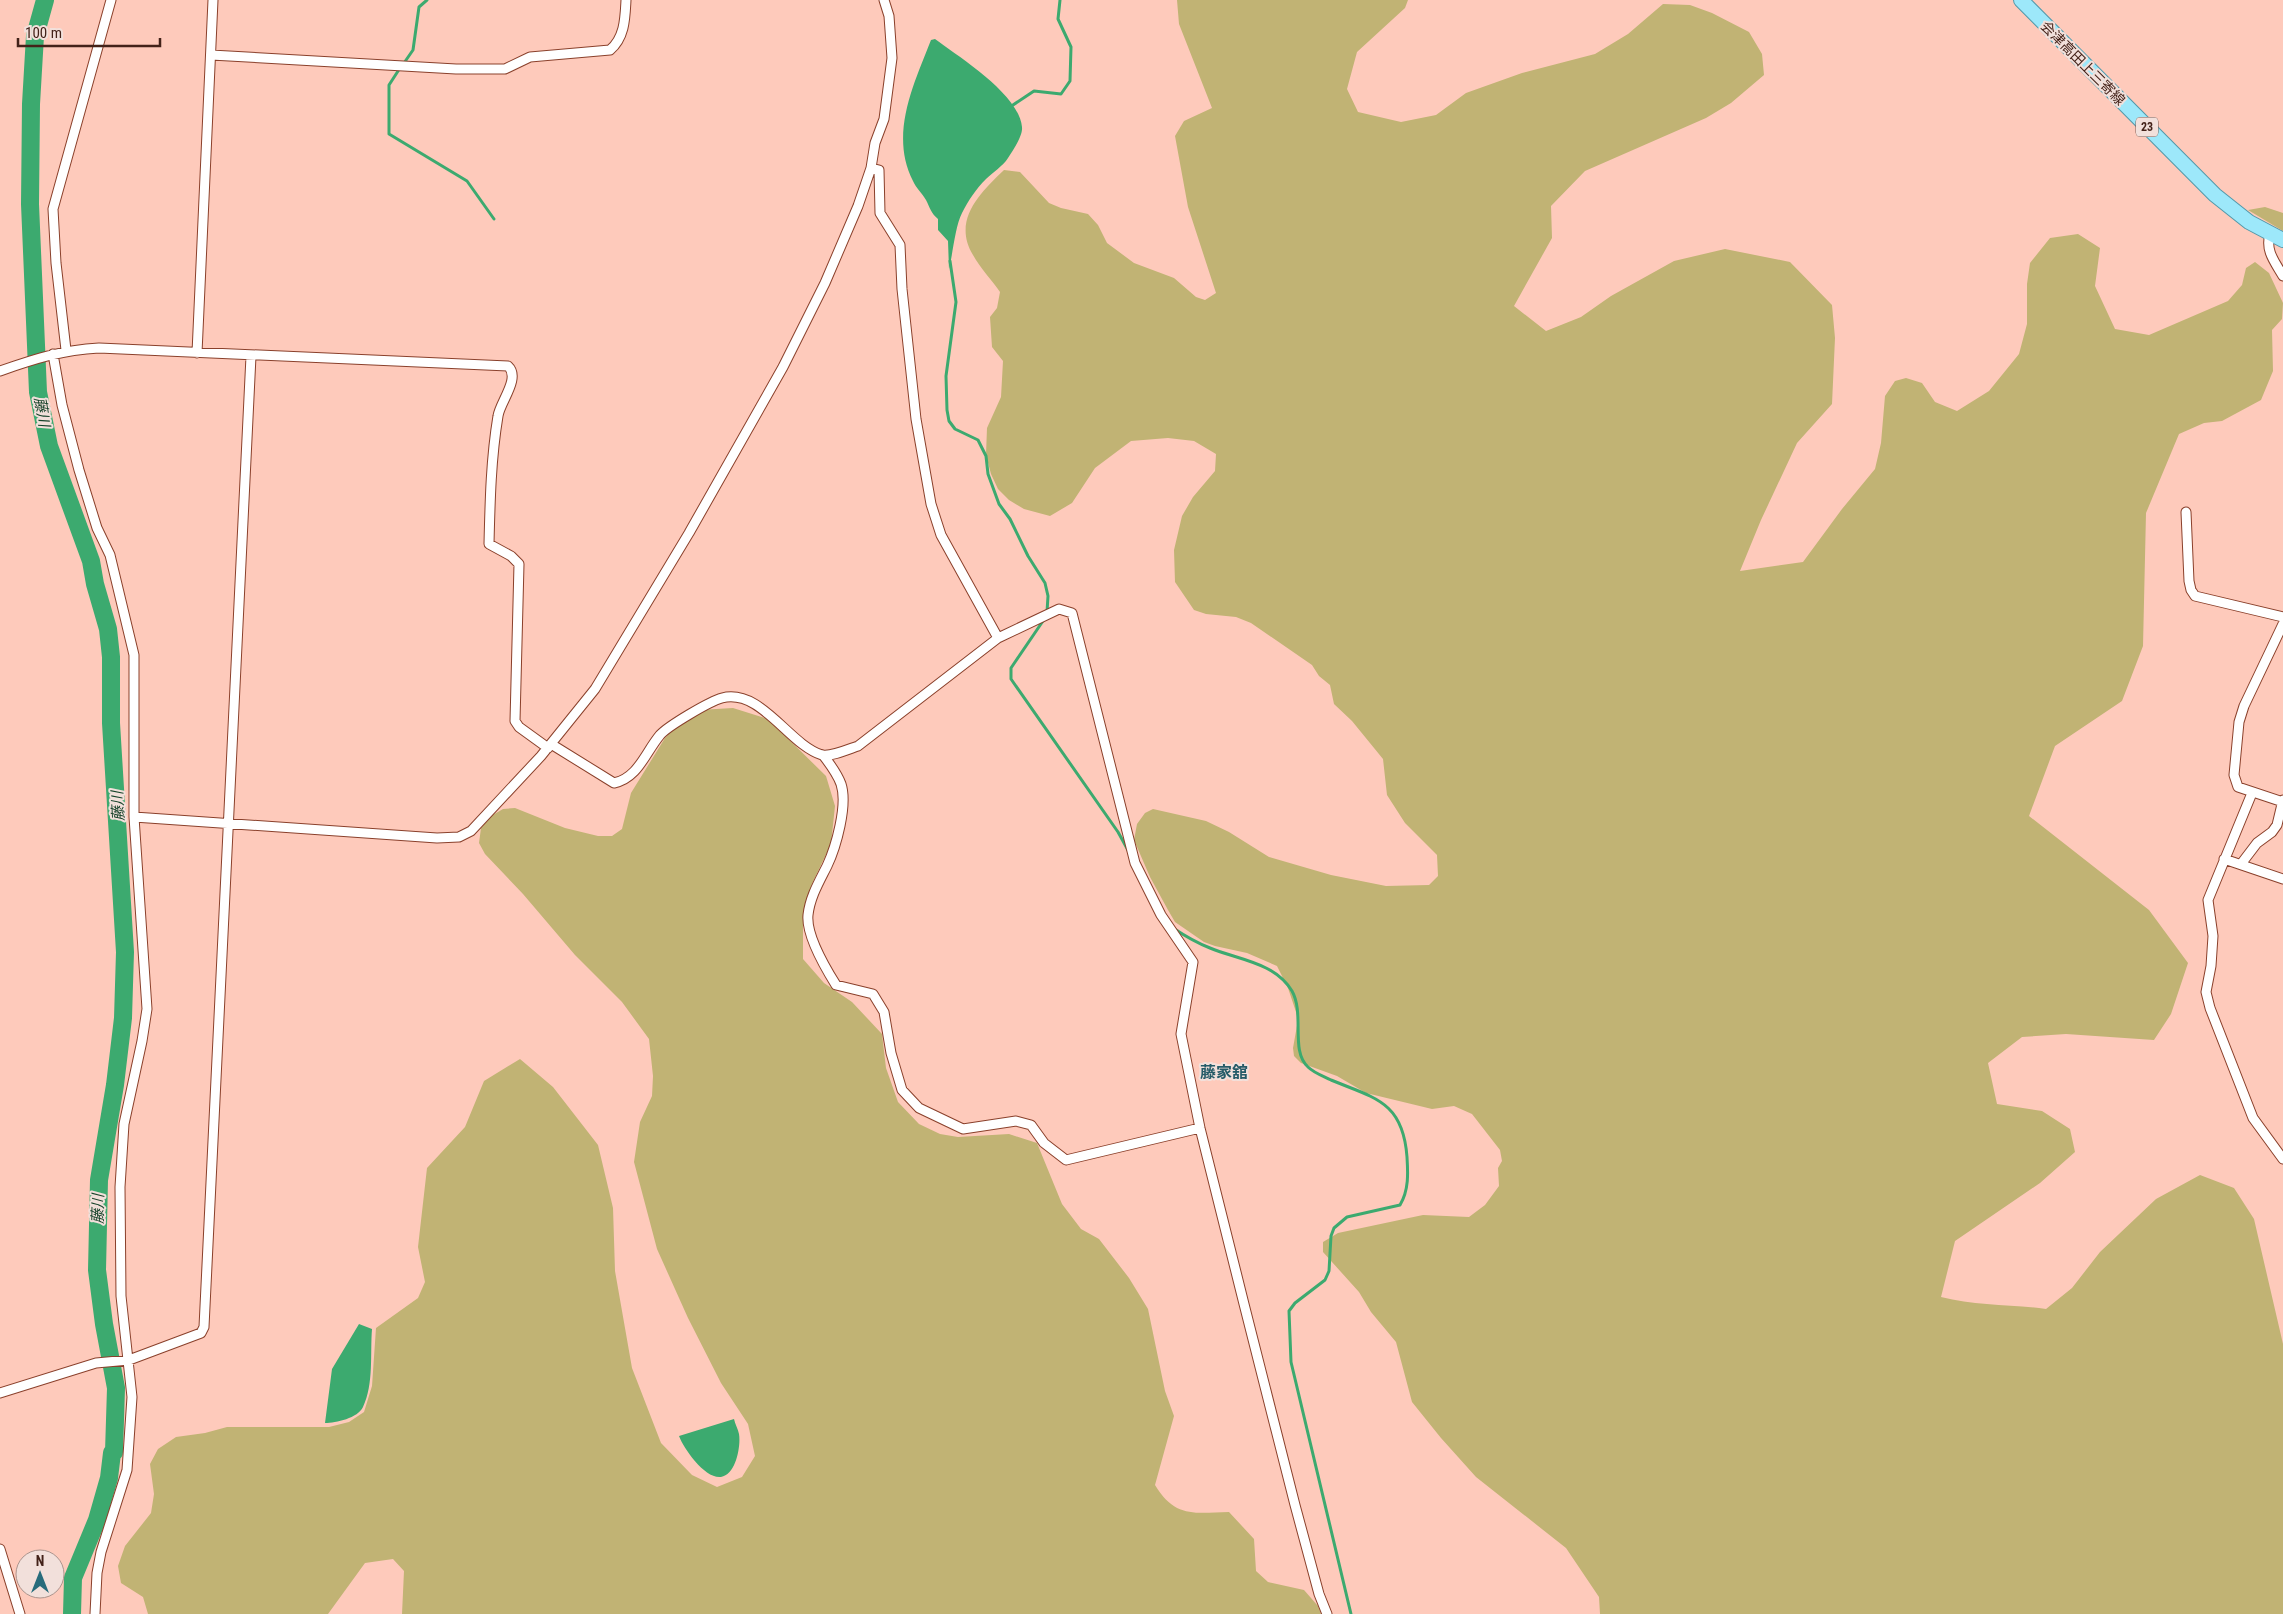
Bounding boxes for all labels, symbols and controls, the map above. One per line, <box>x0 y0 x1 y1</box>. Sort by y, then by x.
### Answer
scale bar <box>18 15 160 47</box>
street label: 会津高田上三寄線 <box>2038 18 2128 108</box>
text: 100 m <box>25 24 62 42</box>
road number: 23 <box>2136 118 2158 136</box>
water label: 藤川 <box>31 396 54 430</box>
water label: 藤川 <box>108 789 128 821</box>
district label: 藤家舘 <box>1200 1063 1248 1082</box>
water label: 藤川 <box>89 1192 107 1224</box>
north arrow <box>15 1549 65 1599</box>
text: N <box>36 1553 44 1569</box>

